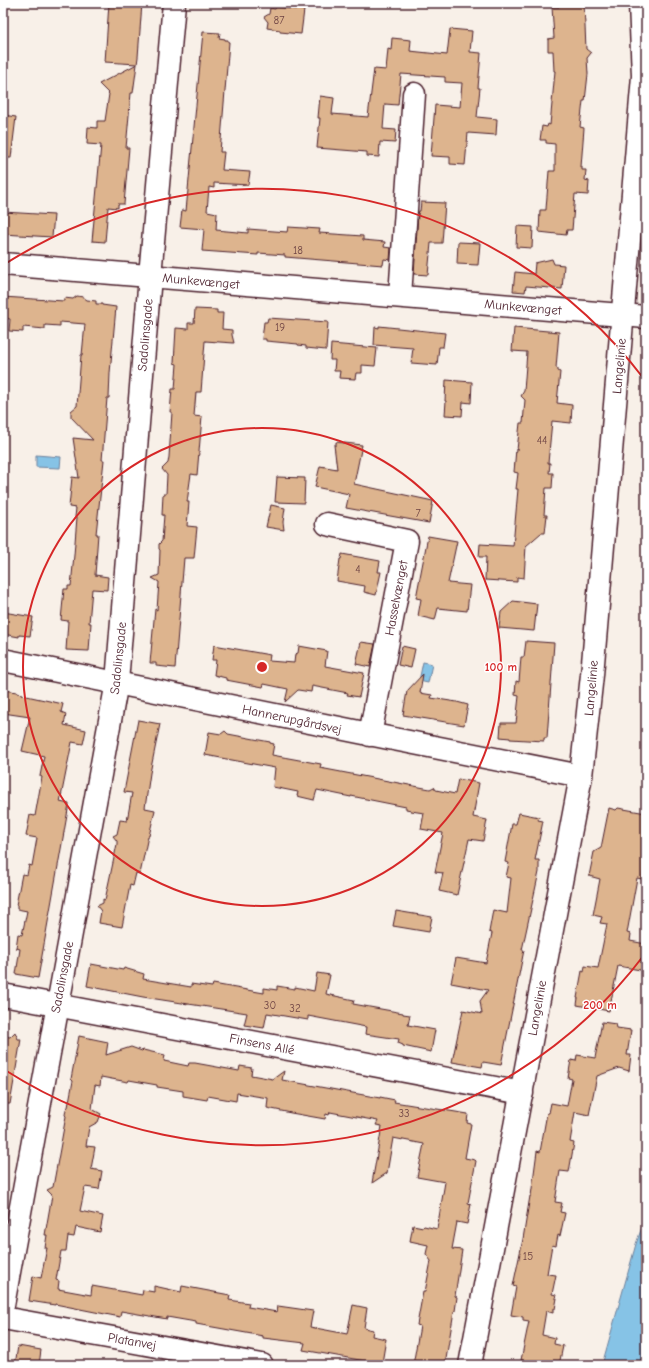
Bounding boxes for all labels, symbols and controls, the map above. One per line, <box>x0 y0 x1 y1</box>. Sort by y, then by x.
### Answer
house number: 87 <box>274 14 284 27</box>
house number: 18 <box>293 244 303 257</box>
street label: Munkevænget <box>162 270 241 292</box>
street label: Munkevænget <box>484 296 563 318</box>
street label: Sadolinsgade <box>134 297 156 372</box>
house number: 19 <box>275 321 285 334</box>
street label: Langelinie <box>609 337 629 395</box>
house number: 44 <box>537 434 547 447</box>
house number: 7 <box>415 507 421 520</box>
street label: Hasselvænget <box>381 558 411 637</box>
house number: 4 <box>355 563 361 576</box>
street label: Sadolinsgade <box>107 620 129 695</box>
street label: Langelinie <box>581 659 601 717</box>
centre of rings <box>255 660 269 674</box>
text: 100 m <box>485 660 517 674</box>
street label: Hannerupgårdsvej <box>241 701 343 737</box>
street label: Sadolinsgade <box>48 939 76 1014</box>
street label: Langelinie <box>525 979 549 1037</box>
text: 200 m <box>583 998 617 1012</box>
house number: 30 <box>264 999 276 1012</box>
house number: 32 <box>289 1002 301 1015</box>
street label: Finsens Allé <box>228 1030 296 1058</box>
house number: 33 <box>398 1107 410 1120</box>
house number: 15 <box>523 1250 533 1263</box>
street label: Platanvej <box>107 1329 157 1353</box>

